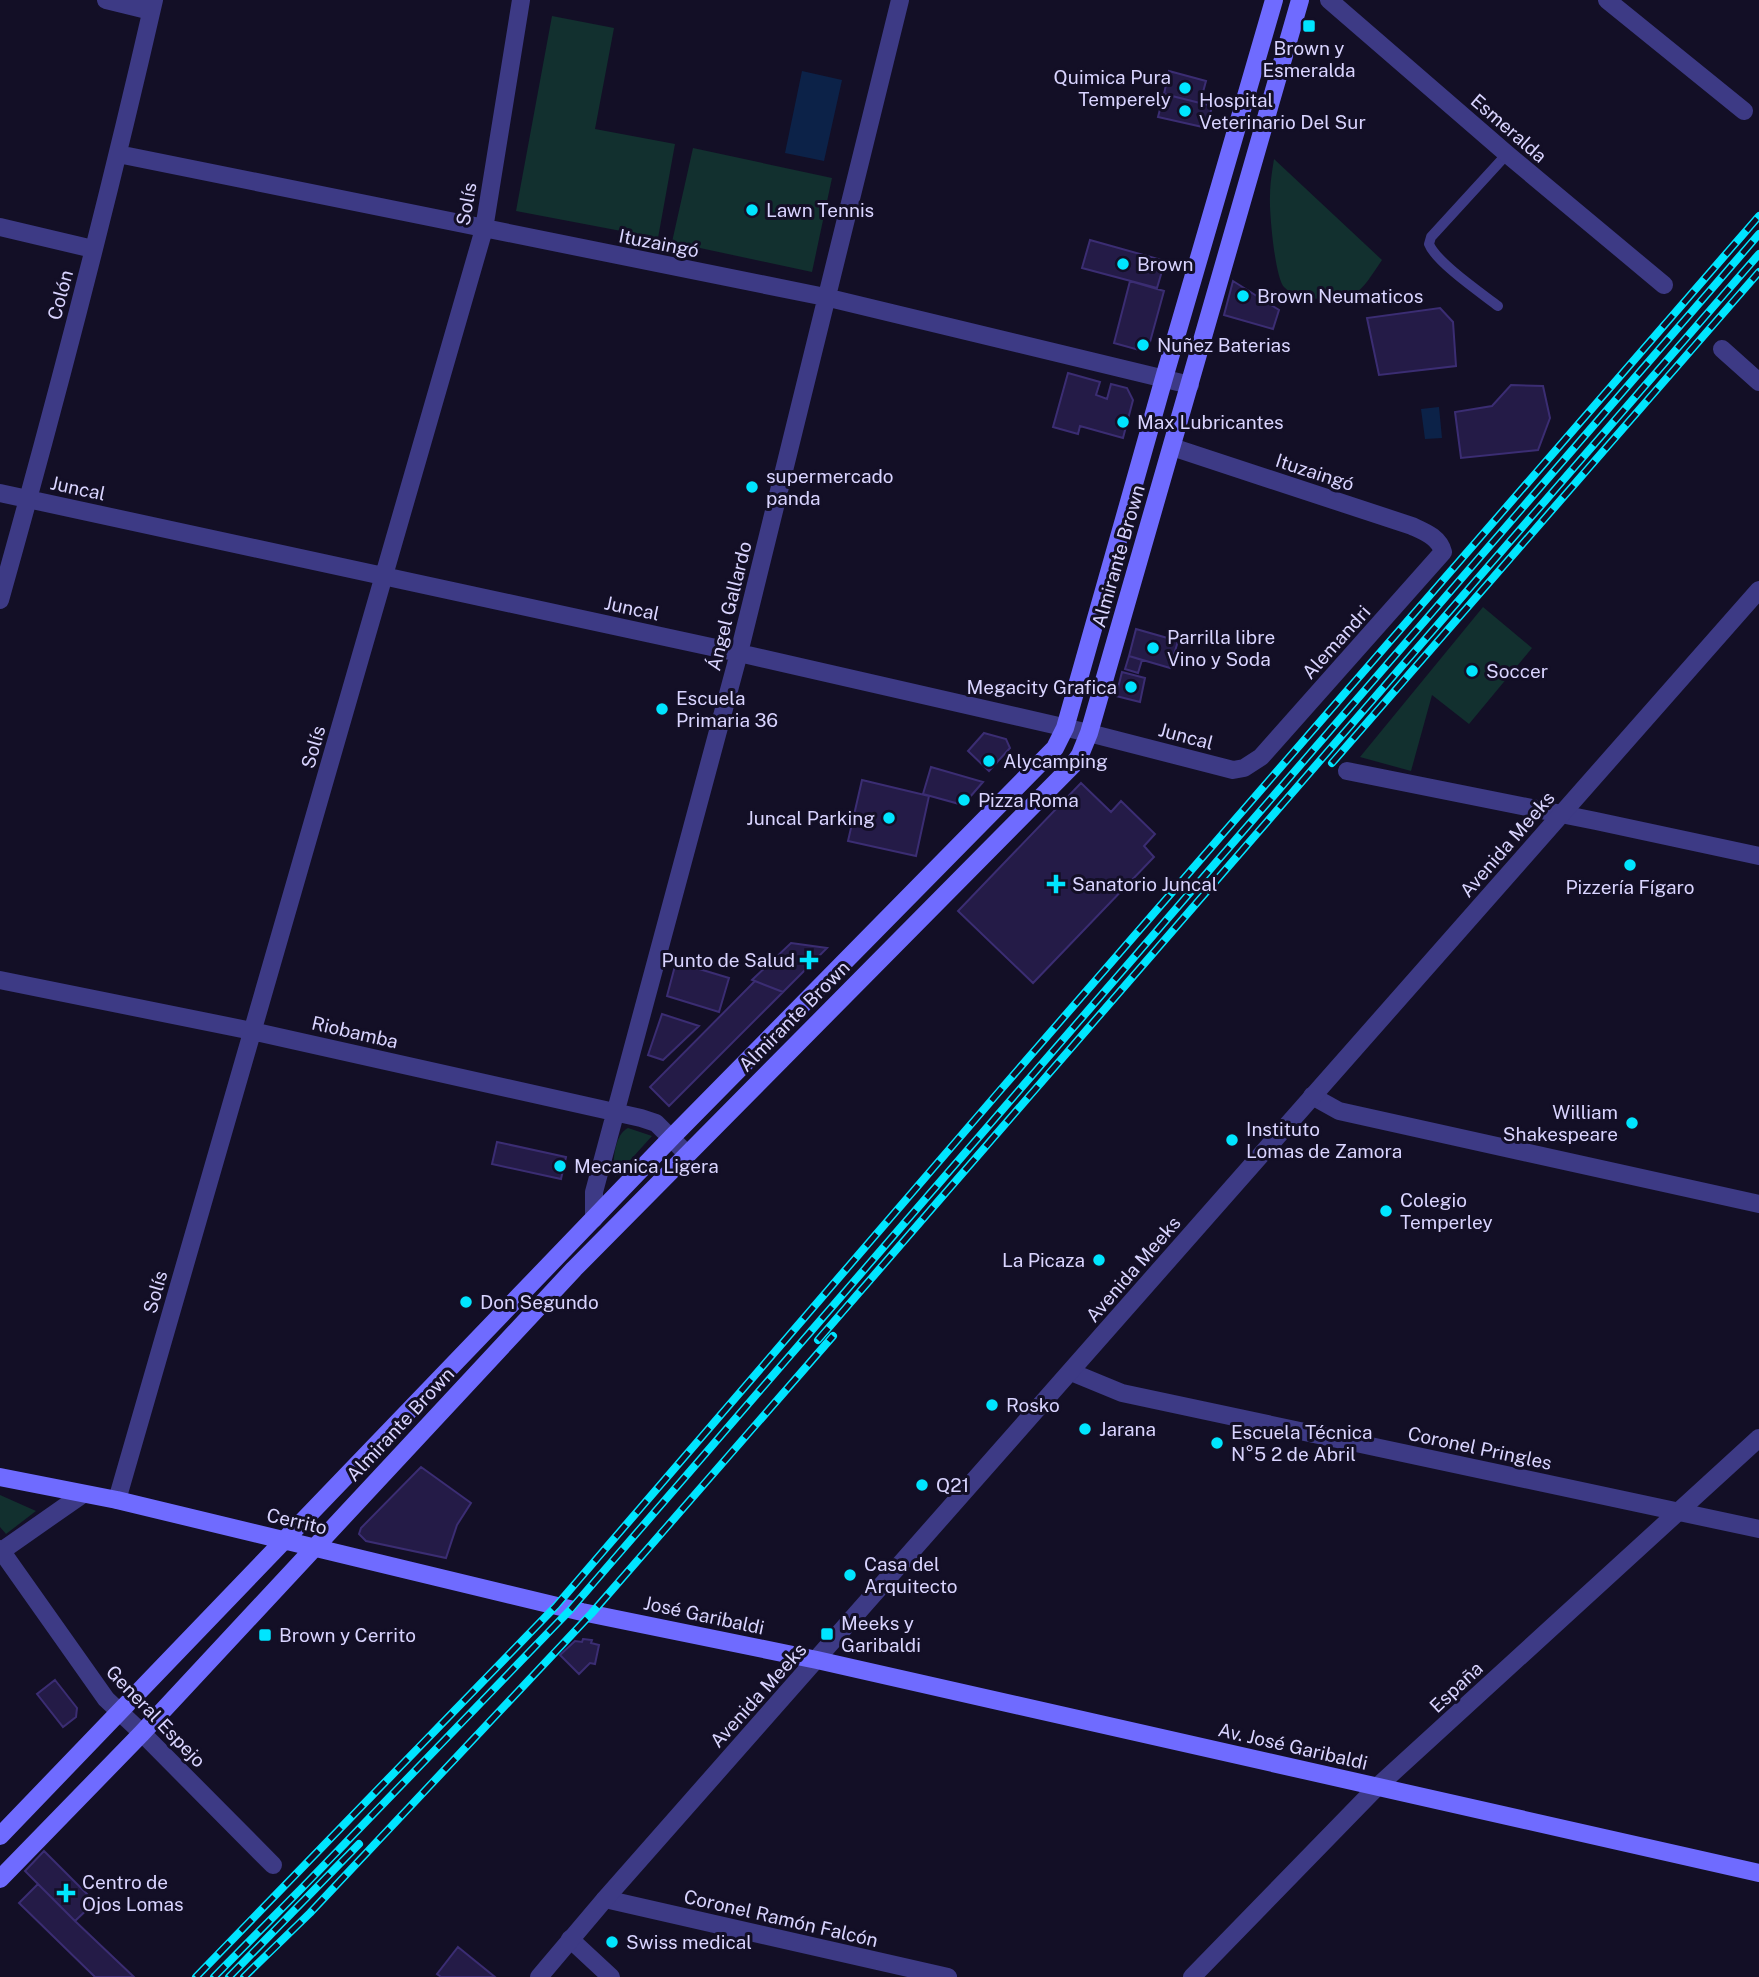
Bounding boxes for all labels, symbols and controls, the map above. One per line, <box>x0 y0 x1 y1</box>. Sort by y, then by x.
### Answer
marker: Brown y Esmeralda <box>1301 18 1317 34</box>
place label: Brown y Esmeralda <box>1262 37 1356 81</box>
place label: Quimica Pura Temperely <box>1054 66 1171 110</box>
marker: Quimica Pura Temperely <box>1177 80 1193 96</box>
place label: Hospital Veterinario Del Sur <box>1199 89 1366 133</box>
street label: Esmeralda <box>1467 89 1551 167</box>
marker: Hospital Veterinario Del Sur <box>1177 103 1193 119</box>
street label: Solís <box>451 181 481 227</box>
place label: Lawn Tennis <box>766 199 874 221</box>
marker: Lawn Tennis <box>744 202 760 218</box>
street label: Ituzaingó <box>617 224 701 262</box>
place label: Brown <box>1137 253 1193 275</box>
marker: Brown <box>1115 256 1131 272</box>
street label: Colón <box>43 268 77 322</box>
place label: Brown Neumaticos <box>1257 285 1423 307</box>
marker: Brown Neumaticos <box>1235 288 1251 304</box>
place label: Nuñez Baterias <box>1157 334 1291 356</box>
marker: Nuñez Baterias <box>1135 337 1151 353</box>
place label: Max Lubricantes <box>1137 411 1284 433</box>
marker: Max Lubricantes <box>1115 414 1131 430</box>
street label: Ituzaingó <box>1273 449 1357 495</box>
place label: supermercado panda <box>766 465 894 509</box>
street label: Juncal <box>48 471 108 505</box>
marker: supermercado panda <box>744 479 760 495</box>
street label: Almirante Brown <box>1087 482 1149 630</box>
street label: Ángel Gallardo <box>702 539 756 673</box>
street label: Juncal <box>602 591 662 625</box>
street label: Alemandri <box>1297 601 1375 683</box>
place label: Parrilla libre Vino y Soda <box>1167 626 1275 670</box>
marker: Parrilla libre Vino y Soda <box>1145 640 1161 656</box>
place label: Soccer <box>1486 660 1548 682</box>
marker: Soccer <box>1464 663 1480 679</box>
place label: Megacity Grafica <box>967 676 1117 698</box>
marker: Megacity Grafica <box>1123 679 1139 695</box>
place label: Escuela Primaria 36 <box>676 687 778 731</box>
marker: Escuela Primaria 36 <box>654 701 670 717</box>
street label: Juncal <box>1156 718 1216 754</box>
street label: Solís <box>296 723 330 771</box>
place label: Alycamping <box>1003 750 1108 772</box>
marker: Alycamping <box>981 753 997 769</box>
street label: Avenida Meeks <box>1455 787 1559 901</box>
place label: Pizza Roma <box>978 789 1079 811</box>
marker: Pizza Roma <box>956 792 972 808</box>
place label: Juncal Parking <box>746 807 875 829</box>
marker: Juncal Parking <box>881 810 897 826</box>
marker: Pizzería Fígaro <box>1622 857 1638 873</box>
place label: Sanatorio Juncal <box>1072 873 1217 895</box>
marker: Sanatorio Juncal <box>1046 874 1066 894</box>
place label: Pizzería Fígaro <box>1565 876 1695 898</box>
place label: Punto de Salud <box>662 949 795 971</box>
marker: Punto de Salud <box>801 952 817 968</box>
street label: Almirante Brown <box>734 956 854 1076</box>
street label: Riobamba <box>310 1011 400 1053</box>
place label: William Shakespeare <box>1503 1101 1618 1145</box>
marker: William Shakespeare <box>1624 1115 1640 1131</box>
place label: Instituto Lomas de Zamora <box>1246 1118 1402 1162</box>
marker: Instituto Lomas de Zamora <box>1224 1132 1240 1148</box>
place label: Mecanica Ligera <box>574 1155 719 1177</box>
marker: Mecanica Ligera <box>552 1158 568 1174</box>
place label: Colegio Temperley <box>1400 1189 1493 1233</box>
marker: Colegio Temperley <box>1378 1203 1394 1219</box>
street label: Avenida Meeks <box>1081 1212 1185 1326</box>
place label: La Picaza <box>1002 1249 1085 1271</box>
marker: La Picaza <box>1091 1252 1107 1268</box>
street label: Solís <box>138 1268 172 1316</box>
place label: Don Segundo <box>480 1291 599 1313</box>
marker: Don Segundo <box>458 1294 474 1310</box>
street label: Almirante Brown <box>342 1363 458 1485</box>
place label: Rosko <box>1006 1394 1060 1416</box>
marker: Rosko <box>984 1397 1000 1413</box>
place label: Jarana <box>1099 1418 1156 1440</box>
marker: Jarana <box>1077 1421 1093 1437</box>
place label: Escuela Técnica N°5 2 de Abril <box>1231 1421 1372 1465</box>
street label: Coronel Pringles <box>1406 1422 1554 1474</box>
marker: Escuela Técnica N°5 2 de Abril <box>1209 1435 1225 1451</box>
place label: Q21 <box>936 1474 969 1496</box>
marker: Q21 <box>914 1477 930 1493</box>
street label: Cerrito <box>265 1503 329 1539</box>
place label: Casa del Arquitecto <box>864 1553 958 1597</box>
marker: Casa del Arquitecto <box>842 1567 858 1583</box>
street label: José Garibaldi <box>642 1591 766 1639</box>
place label: Meeks y Garibaldi <box>841 1612 921 1656</box>
place label: Brown y Cerrito <box>279 1624 416 1646</box>
marker: Meeks y Garibaldi <box>819 1626 835 1642</box>
marker: Brown y Cerrito <box>257 1627 273 1643</box>
street label: Avenida Meeks <box>705 1638 811 1752</box>
street label: España <box>1425 1657 1487 1717</box>
street label: General Espejo <box>102 1660 210 1772</box>
street label: Av. José Garibaldi <box>1216 1718 1370 1774</box>
place label: Centro de Ojos Lomas <box>82 1871 184 1915</box>
marker: Centro de Ojos Lomas <box>56 1883 76 1903</box>
street label: Coronel Ramón Falcón <box>682 1885 880 1951</box>
place label: Swiss medical <box>626 1931 752 1953</box>
marker: Swiss medical <box>604 1934 620 1950</box>

